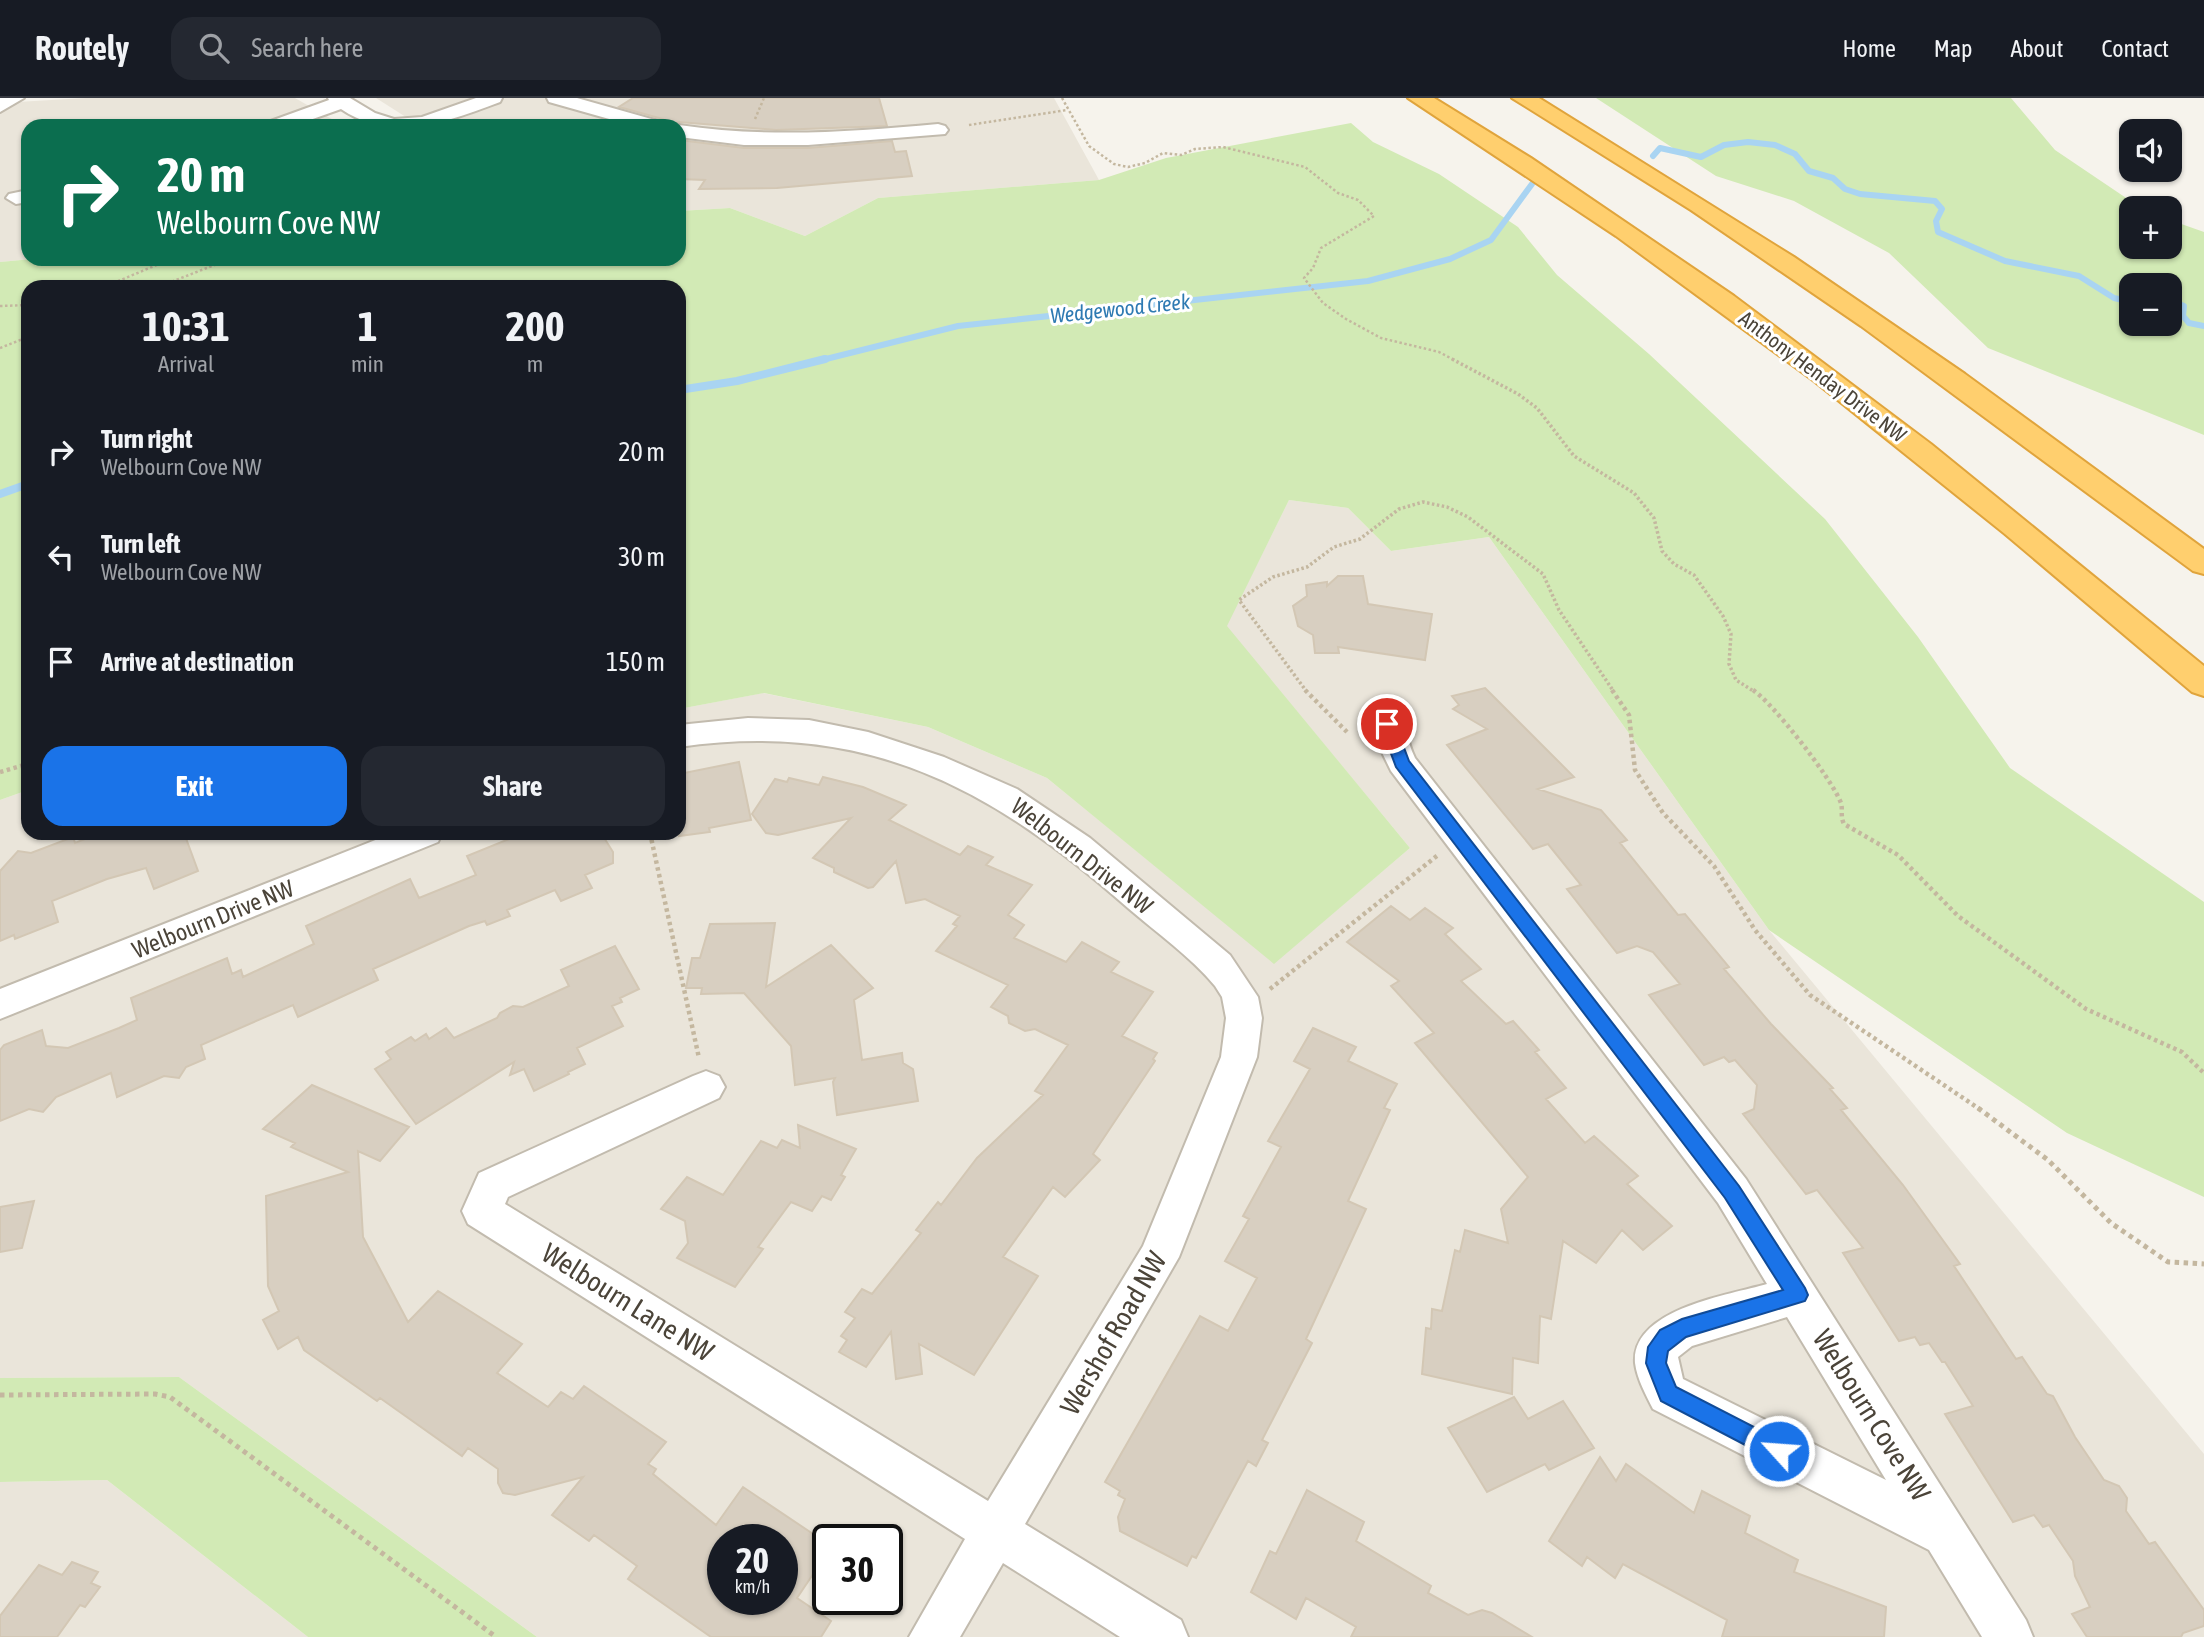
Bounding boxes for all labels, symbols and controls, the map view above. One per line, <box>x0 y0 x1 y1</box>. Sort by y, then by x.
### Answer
search box <box>171 17 661 80</box>
text: Routely <box>35 29 129 67</box>
icon: search <box>195 29 233 67</box>
text: Search here <box>251 33 363 63</box>
text: Home <box>1842 35 1896 62</box>
text: Map <box>1934 35 1972 62</box>
text: About <box>2010 35 2063 62</box>
text: Contact <box>2101 35 2169 62</box>
map controls <box>2119 119 2182 336</box>
button: sound <box>2119 119 2182 182</box>
text: 20 m <box>157 146 245 202</box>
icon: right <box>42 147 133 238</box>
button: + <box>2119 196 2182 259</box>
text: Welbourn Cove NW <box>157 204 380 241</box>
button: − <box>2119 273 2182 336</box>
water label: Wedgewood Creek <box>1049 289 1192 327</box>
text: 10:31 <box>142 302 230 350</box>
text: 1 <box>358 302 377 350</box>
text: 200 <box>505 302 565 350</box>
street label: Anthony Henday Drive NW <box>1735 305 1912 447</box>
text: Arrival <box>158 351 214 377</box>
text: min <box>351 351 384 377</box>
text: m <box>527 351 543 377</box>
text: Turn right <box>101 424 192 454</box>
icon: right <box>42 433 80 471</box>
text: 20 m <box>618 437 665 467</box>
text: Welbourn Cove NW <box>101 454 261 480</box>
text: Turn left <box>101 529 181 559</box>
icon: left <box>42 538 80 576</box>
text: 30 m <box>618 542 665 572</box>
text: Welbourn Cove NW <box>101 559 261 585</box>
icon: arrive <box>42 643 80 681</box>
text: Arrive at destination <box>101 647 294 677</box>
text: 150 m <box>606 647 665 677</box>
pin <box>1357 694 1417 754</box>
icon: arrive <box>1368 705 1406 743</box>
button: Exit <box>42 746 347 826</box>
button: Share <box>361 746 665 826</box>
street label: Welbourn Drive NW <box>1006 793 1158 920</box>
street label: Welbourn Drive NW <box>128 874 298 964</box>
street label: Welbourn Lane NW <box>536 1236 720 1368</box>
street label: Wershof Road NW <box>1053 1245 1173 1420</box>
street label: Welbourn Cove NW <box>1807 1324 1938 1507</box>
position arrow <box>1742 1414 1816 1488</box>
speed limit sign: 30 <box>812 1524 903 1615</box>
text: 20 <box>736 1540 769 1580</box>
text: km/h <box>735 1576 770 1597</box>

